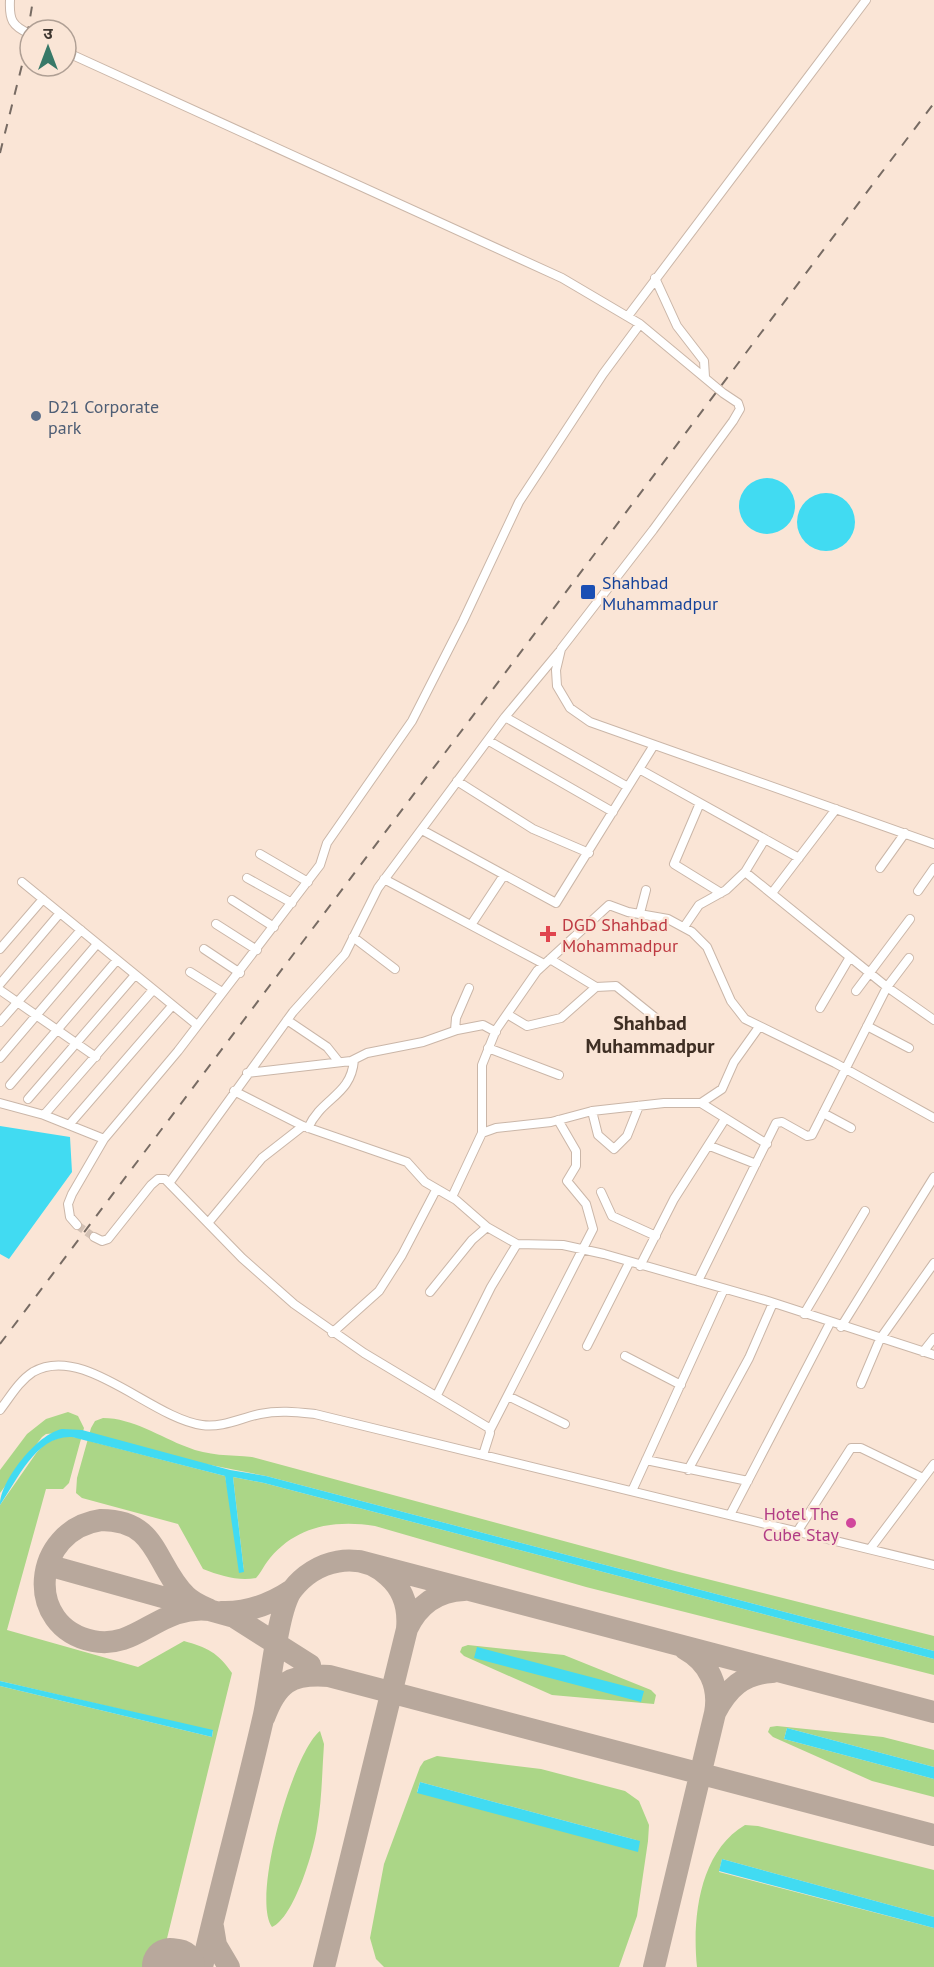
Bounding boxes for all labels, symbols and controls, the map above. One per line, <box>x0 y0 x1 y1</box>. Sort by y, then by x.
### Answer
north arrow <box>18 18 78 78</box>
text: उ <box>43 23 53 43</box>
place label: D21 Corporate park <box>48 395 159 439</box>
marker: D21 Corporate park <box>29 409 43 423</box>
place label: Shahbad Muhammadpur <box>602 571 718 615</box>
marker: Shahbad Muhammadpur <box>579 583 597 601</box>
place label: DGD Shahbad Mohammadpur <box>562 913 678 957</box>
marker: DGD Shahbad Mohammadpur <box>539 925 557 943</box>
district label: Shahbad Muhammadpur <box>585 1010 715 1059</box>
place label: Hotel The Cube Stay <box>763 1502 840 1546</box>
marker: Hotel The Cube Stay <box>844 1516 858 1530</box>

